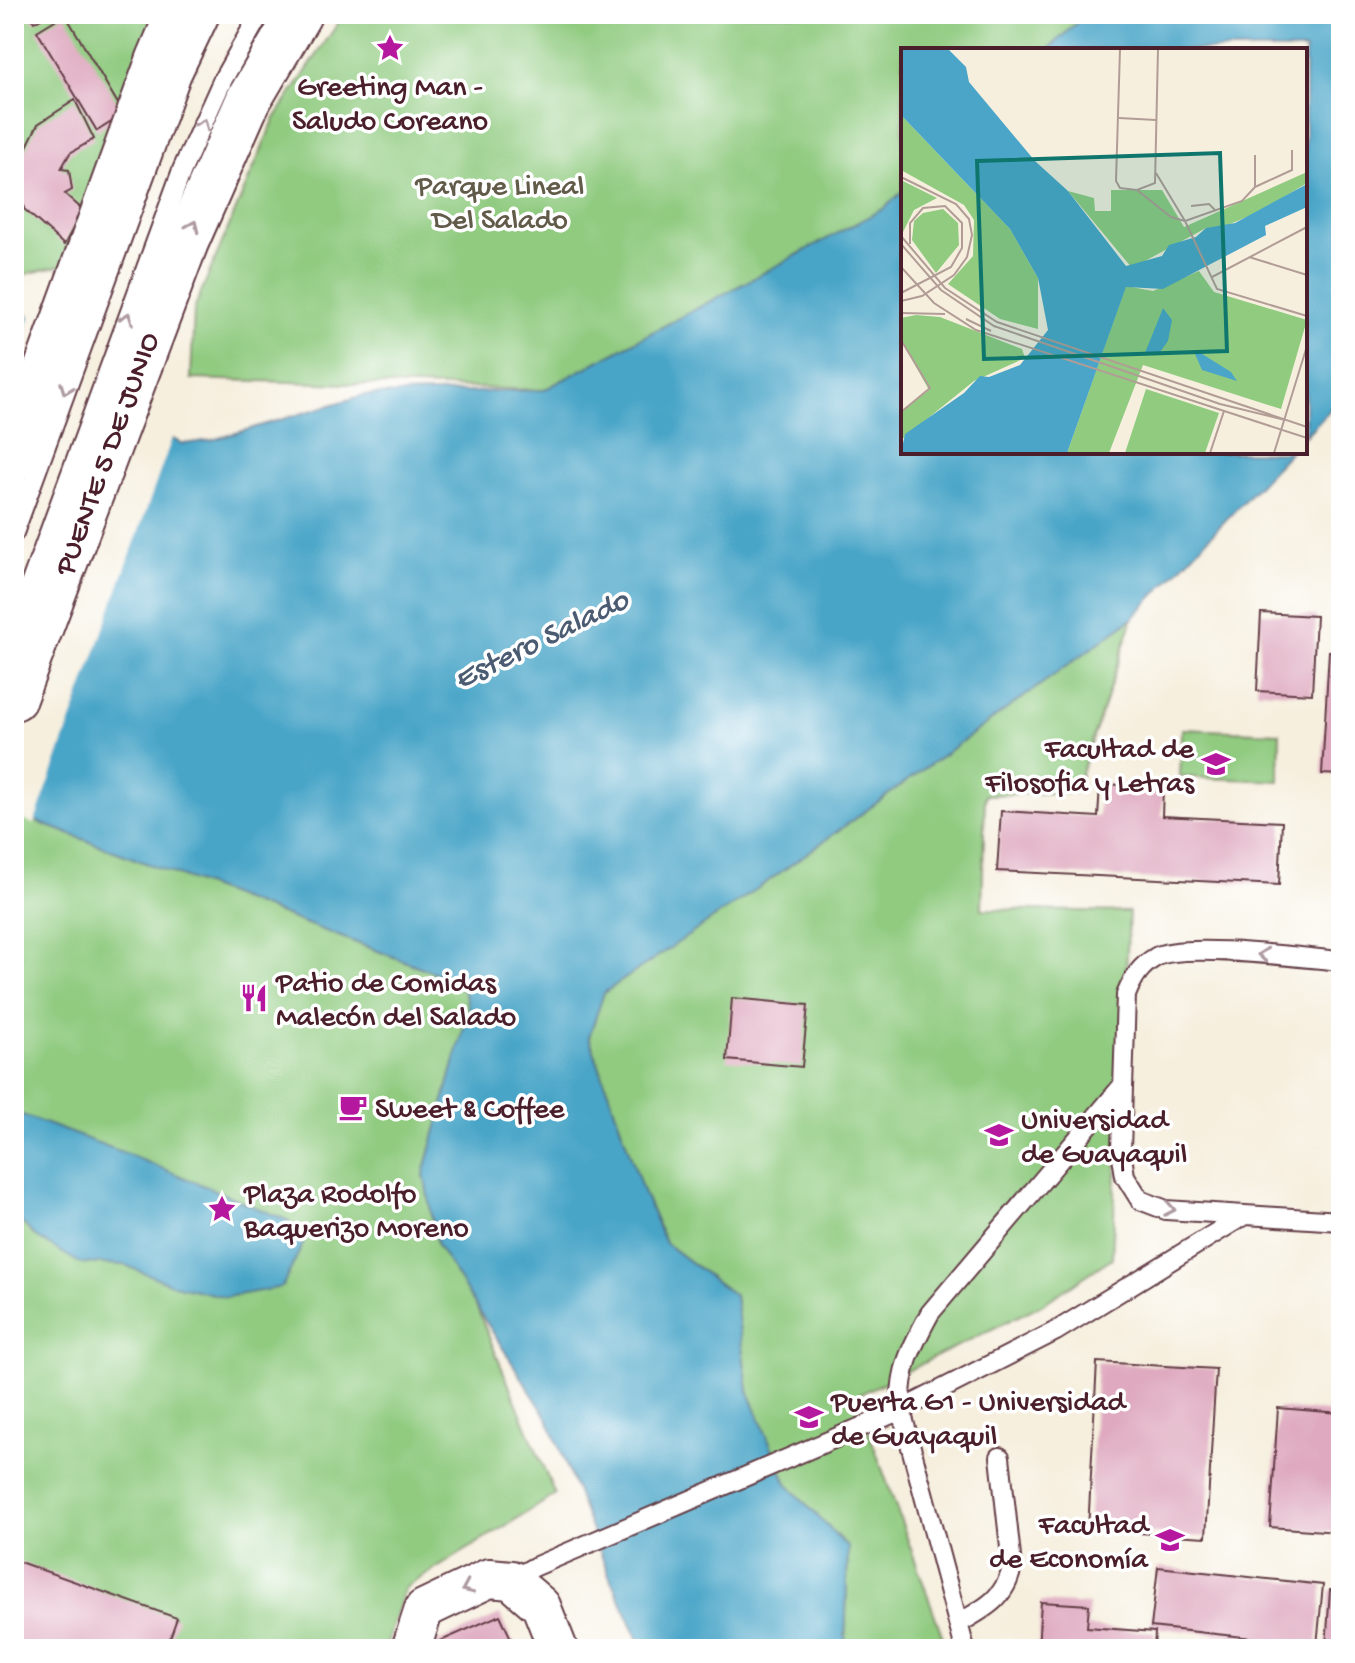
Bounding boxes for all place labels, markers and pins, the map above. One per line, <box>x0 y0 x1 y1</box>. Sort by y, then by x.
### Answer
place icon: Greeting Man - Saludo Coreano <box>375 33 405 63</box>
place label: Greeting Man - Saludo Coreano <box>292 72 488 141</box>
place label: Facultad de Filosofia y Letras <box>984 734 1195 803</box>
school or university icon: Facultad de Filosofia y Letras <box>1201 749 1231 779</box>
place label: Patio de Comidas Malecón del Salado <box>275 968 516 1037</box>
restaurant icon: Patio de Comidas Malecón del Salado <box>239 983 269 1013</box>
cafe icon: Sweet & Coffee <box>338 1092 368 1122</box>
place label: Sweet & Coffee <box>375 1094 565 1129</box>
place label: Universidad de Guayaquil <box>1021 1105 1187 1174</box>
school or university icon: Universidad de Guayaquil <box>984 1120 1014 1150</box>
place label: Plaza Rodolfo Baquerizo Moreno <box>243 1179 469 1248</box>
place icon: Plaza Rodolfo Baquerizo Moreno <box>207 1194 237 1224</box>
place label: Puerta G1 - Universidad de Guayaquil <box>830 1387 1128 1456</box>
school or university icon: Puerta G1 - Universidad de Guayaquil <box>794 1402 824 1432</box>
place label: Facultad de Economía <box>989 1510 1150 1579</box>
school or university icon: Facultad de Economía <box>1155 1525 1185 1555</box>

